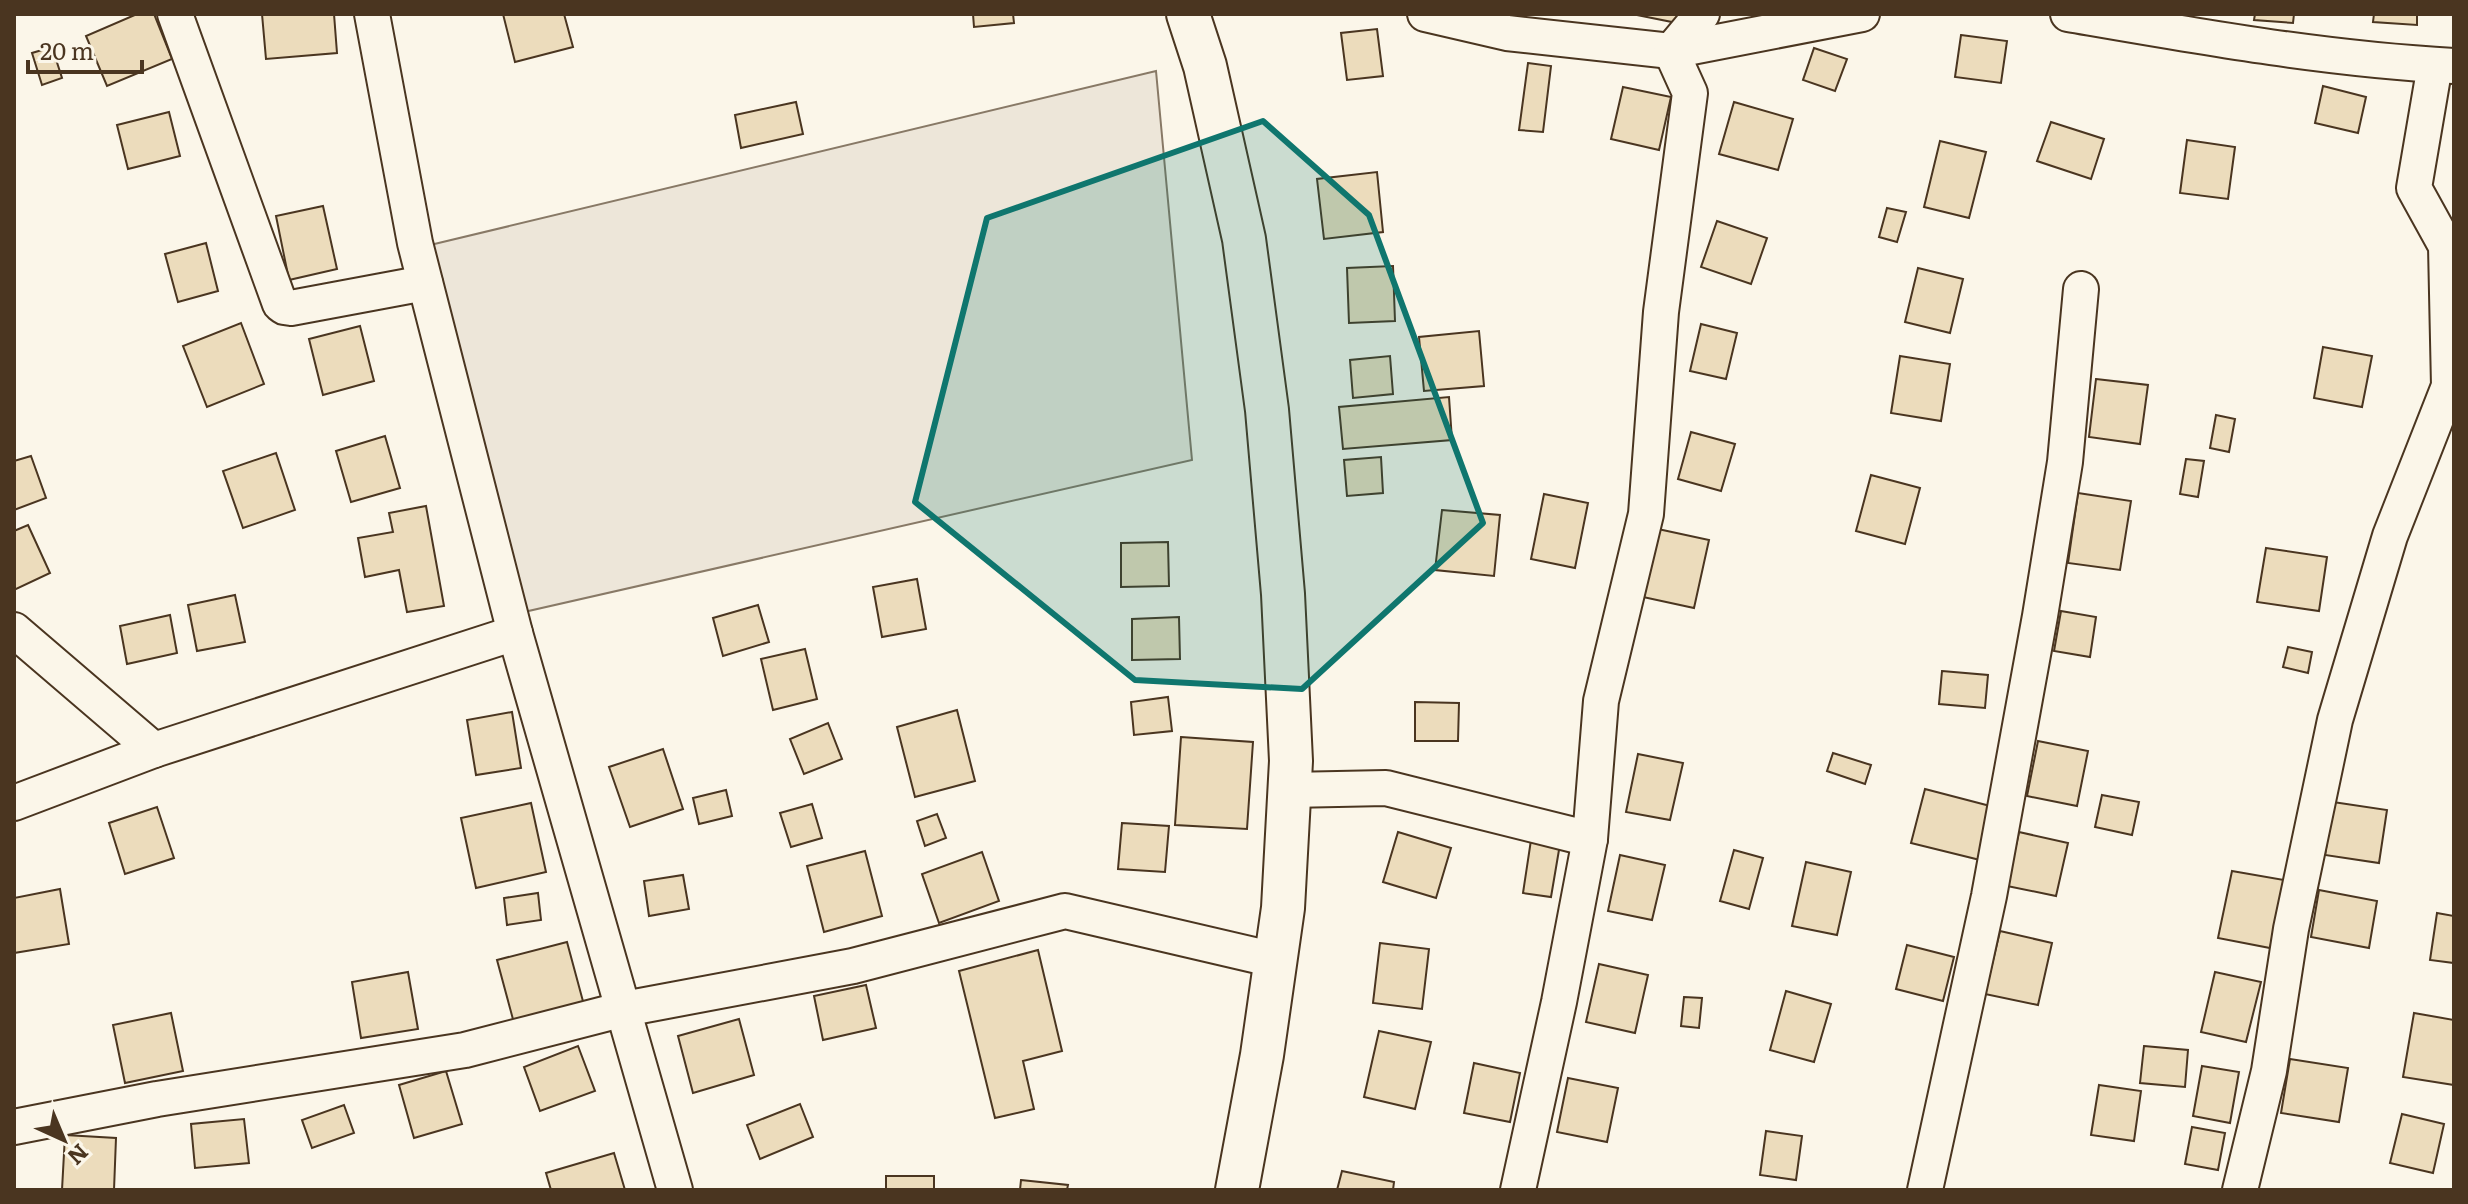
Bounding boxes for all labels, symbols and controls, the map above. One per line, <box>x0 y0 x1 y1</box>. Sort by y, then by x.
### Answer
scale bar <box>28 24 142 74</box>
text: 20 m <box>40 32 94 67</box>
north arrow <box>24 1100 104 1180</box>
text: N <box>61 1137 97 1174</box>

